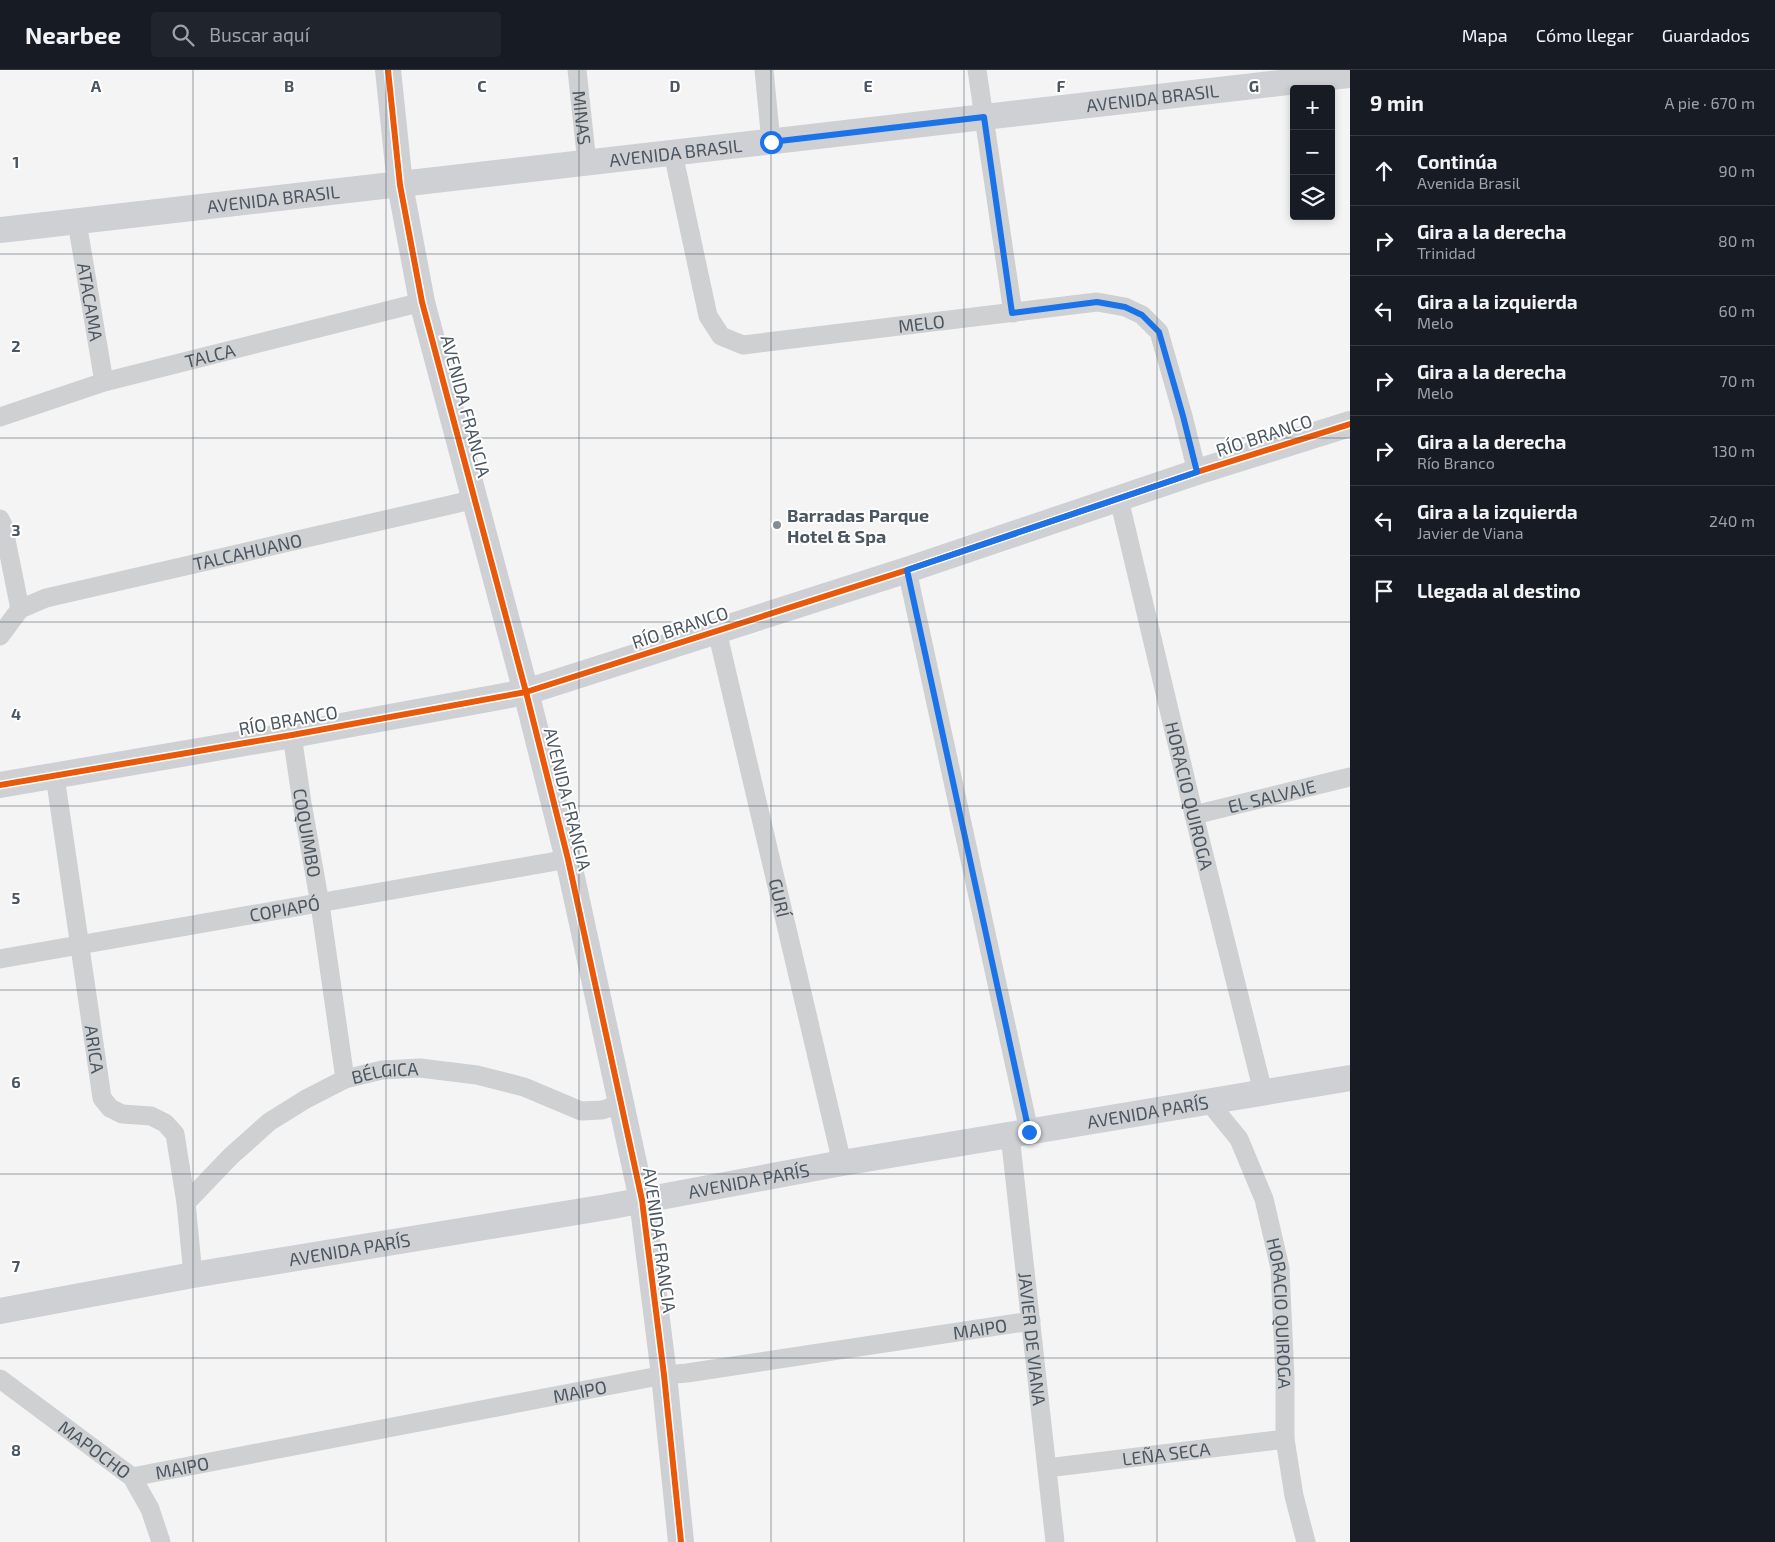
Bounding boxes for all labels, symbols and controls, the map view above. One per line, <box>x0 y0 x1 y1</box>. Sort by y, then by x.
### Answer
search box <box>151 12 501 57</box>
text: Nearbee <box>25 20 121 49</box>
icon: search <box>169 21 197 49</box>
text: Buscar aquí <box>209 23 309 46</box>
text: Mapa <box>1462 24 1508 46</box>
text: Cómo llegar <box>1536 24 1634 46</box>
text: Guardados <box>1662 24 1750 46</box>
text: A <box>91 76 102 95</box>
text: B <box>284 76 294 95</box>
text: C <box>477 76 487 95</box>
text: D <box>670 76 681 95</box>
text: E <box>863 76 873 95</box>
text: F <box>1057 76 1066 95</box>
text: G <box>1249 76 1259 95</box>
street label: AVENIDA BRASIL <box>1085 79 1220 116</box>
map controls <box>1290 85 1335 220</box>
button: + <box>1290 85 1335 130</box>
street label: MINAS <box>568 89 596 146</box>
text: 9 min <box>1370 90 1424 115</box>
text: A pie · 670 m <box>1665 93 1755 112</box>
button: − <box>1290 130 1335 175</box>
route start <box>760 131 783 154</box>
street label: AVENIDA BRASIL <box>608 134 743 171</box>
text: Continúa <box>1417 150 1497 173</box>
text: 1 <box>13 152 19 171</box>
icon: ahead <box>1370 157 1398 185</box>
text: 90 m <box>1719 161 1755 180</box>
text: Avenida Brasil <box>1417 173 1520 192</box>
button: layers <box>1290 175 1335 220</box>
street label: AVENIDA BRASIL <box>206 180 341 217</box>
text: Gira a la derecha <box>1417 220 1566 243</box>
icon: right <box>1370 227 1398 255</box>
text: 80 m <box>1718 231 1755 250</box>
text: Trinidad <box>1417 243 1476 262</box>
street label: ATACAMA <box>73 261 108 344</box>
text: Gira a la izquierda <box>1417 290 1578 313</box>
icon: left <box>1370 297 1398 325</box>
text: 60 m <box>1719 301 1755 320</box>
street label: MELO <box>897 310 946 337</box>
text: Melo <box>1417 313 1453 332</box>
street label: AVENIDA FRANCIA <box>436 332 496 480</box>
text: 2 <box>11 336 21 355</box>
street label: TALCA <box>183 338 238 372</box>
text: Gira a la derecha <box>1417 360 1566 383</box>
icon: right <box>1370 367 1398 395</box>
text: 70 m <box>1720 371 1755 390</box>
text: Melo <box>1417 383 1453 402</box>
street label: RÍO BRANCO <box>1213 409 1315 461</box>
text: Gira a la derecha <box>1417 430 1566 453</box>
icon: right <box>1370 437 1398 465</box>
text: 130 m <box>1713 441 1755 460</box>
text: Río Branco <box>1417 453 1495 472</box>
text: Gira a la izquierda <box>1417 500 1578 523</box>
place label: Barradas Parque Hotel & Spa <box>787 504 929 547</box>
icon: left <box>1370 507 1398 535</box>
text: 240 m <box>1709 511 1755 530</box>
marker: Barradas Parque Hotel & Spa <box>771 519 783 531</box>
text: 3 <box>11 520 21 539</box>
text: Javier de Viana <box>1417 523 1523 542</box>
street label: TALCAHUANO <box>191 528 304 575</box>
icon: arrive <box>1370 577 1398 605</box>
text: Llegada al destino <box>1417 579 1581 602</box>
street label: RÍO BRANCO <box>629 601 731 653</box>
street label: RÍO BRANCO <box>237 700 339 740</box>
text: 4 <box>11 704 21 723</box>
street label: HORACIO QUIROGA <box>1161 719 1218 873</box>
street label: AVENIDA FRANCIA <box>540 725 597 874</box>
street label: EL SALVAJE <box>1225 775 1318 817</box>
street label: COQUIMBO <box>289 787 326 879</box>
street label: GURÍ <box>764 876 795 921</box>
text: 5 <box>12 888 21 907</box>
street label: COPIAPÓ <box>248 892 322 926</box>
street label: ARICA <box>80 1024 109 1075</box>
street label: BÉLGICA <box>349 1057 420 1088</box>
text: 6 <box>11 1072 21 1091</box>
street label: AVENIDA PARÍS <box>1085 1091 1210 1133</box>
route end <box>1018 1121 1041 1144</box>
street label: AVENIDA PARÍS <box>686 1158 811 1203</box>
street label: AVENIDA FRANCIA <box>639 1166 681 1315</box>
street label: AVENIDA PARÍS <box>287 1228 412 1270</box>
street label: HORACIO QUIROGA <box>1262 1236 1296 1390</box>
text: 7 <box>12 1256 21 1275</box>
street label: JAVIER DE VIANA <box>1014 1271 1051 1407</box>
street label: MAIPO <box>951 1314 1008 1344</box>
street label: MAIPO <box>551 1375 609 1407</box>
street label: MAPOCHO <box>54 1415 135 1483</box>
street label: LEÑA SECA <box>1121 1437 1212 1470</box>
text: 8 <box>11 1440 21 1459</box>
street label: MAIPO <box>153 1451 211 1483</box>

